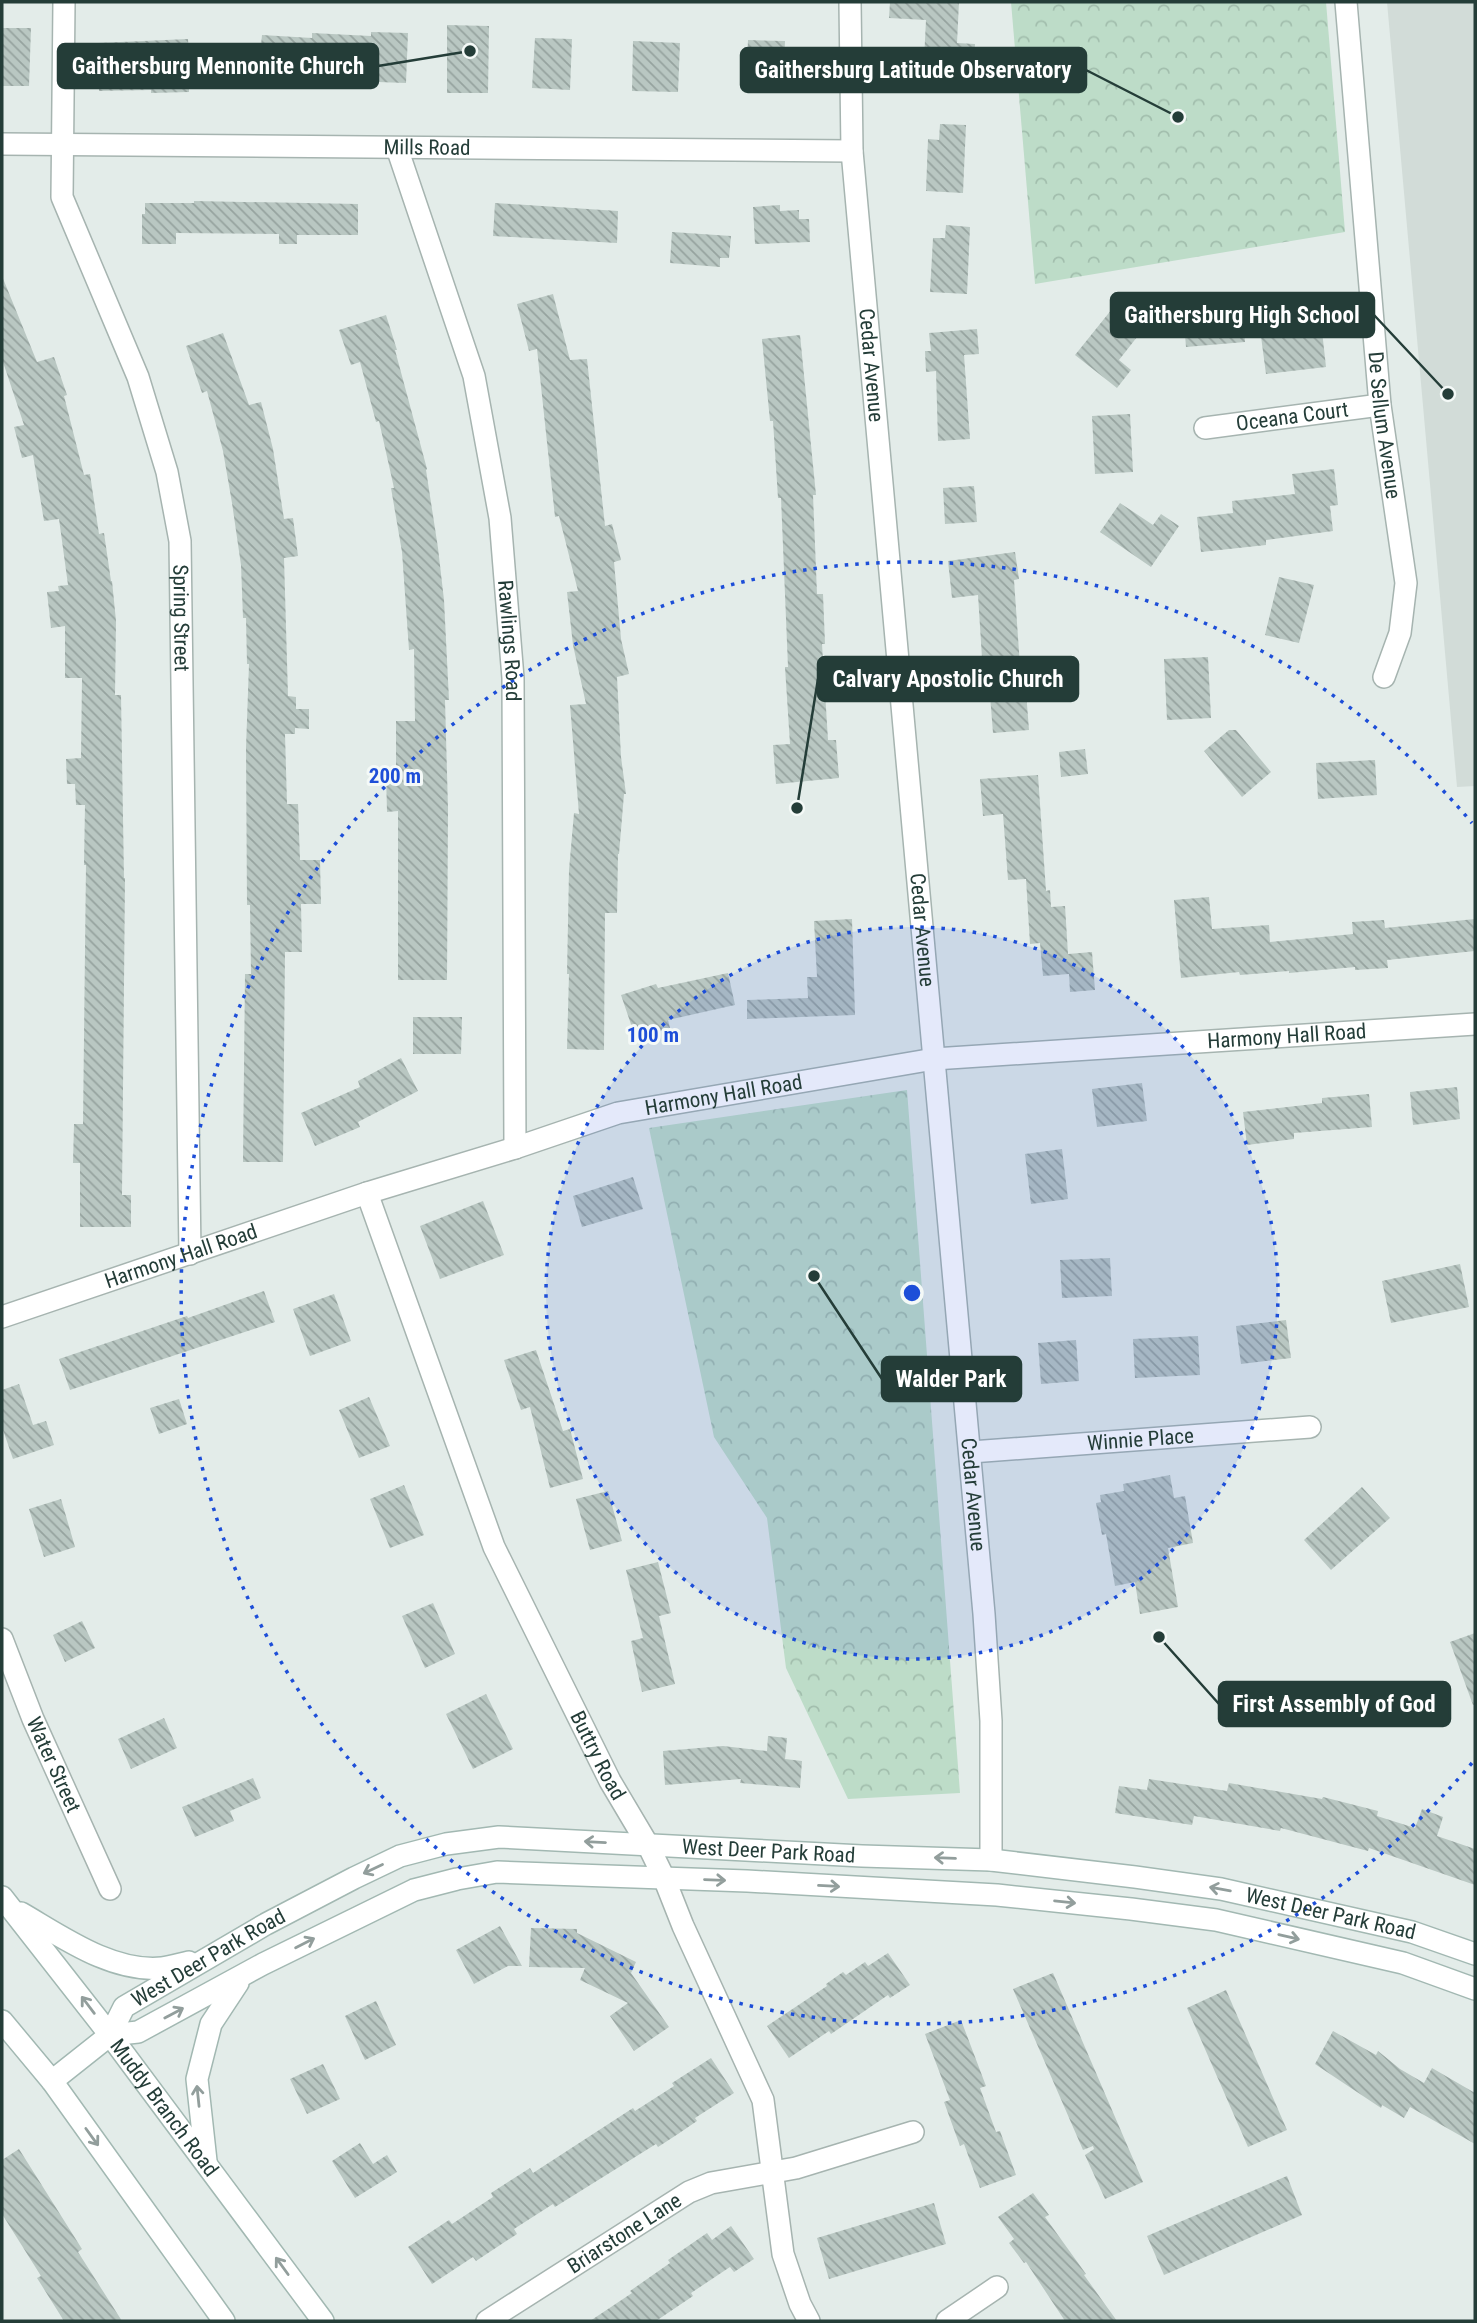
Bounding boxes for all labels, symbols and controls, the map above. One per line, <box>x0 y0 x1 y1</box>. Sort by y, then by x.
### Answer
callout: Gaithersburg Mennonite Church <box>58 44 378 88</box>
callout: Gaithersburg Latitude Observatory <box>741 48 1086 92</box>
text: Gaithersburg Mennonite Church <box>72 53 364 80</box>
text: Gaithersburg Latitude Observatory <box>754 57 1072 84</box>
street label: Mills Road <box>383 135 471 160</box>
callout: Gaithersburg High School <box>1111 293 1374 337</box>
text: Gaithersburg High School <box>1124 302 1360 329</box>
street label: Cedar Avenue <box>854 307 888 423</box>
street label: De Sellum Avenue <box>1364 351 1406 501</box>
street label: Oceana Court <box>1235 397 1350 436</box>
street label: Spring Street <box>168 564 194 672</box>
street label: Rawlings Road <box>493 579 525 701</box>
callout: Calvary Apostolic Church <box>818 657 1078 701</box>
text: Calvary Apostolic Church <box>832 666 1064 693</box>
text: 200 m <box>369 764 421 788</box>
street label: Cedar Avenue <box>905 872 939 988</box>
street label: Harmony Hall Road <box>1206 1019 1367 1053</box>
text: 100 m <box>627 1023 679 1047</box>
street label: Harmony Hall Road <box>643 1070 804 1120</box>
street label: Harmony Hall Road <box>102 1219 260 1293</box>
centre of rings <box>900 1281 924 1305</box>
callout: Walder Park <box>882 1357 1021 1401</box>
text: Walder Park <box>895 1366 1008 1393</box>
street label: Winnie Place <box>1086 1424 1195 1455</box>
street label: Cedar Avenue <box>956 1437 990 1553</box>
callout: First Assembly of God <box>1219 1682 1450 1726</box>
text: First Assembly of God <box>1232 1691 1436 1718</box>
street label: Buttry Road <box>565 1707 631 1804</box>
street label: Water Street <box>22 1713 86 1816</box>
one-way arrow <box>585 1835 607 1848</box>
street label: West Deer Park Road <box>681 1835 856 1868</box>
one-way arrow <box>934 1852 957 1865</box>
one-way arrow <box>363 1863 384 1876</box>
one-way arrow <box>703 1873 726 1887</box>
one-way arrow <box>817 1880 840 1893</box>
one-way arrow <box>1209 1882 1232 1895</box>
street label: West Deer Park Road <box>1243 1883 1418 1944</box>
one-way arrow <box>1053 1896 1075 1909</box>
street label: West Deer Park Road <box>127 1904 289 2012</box>
one-way arrow <box>1277 1931 1300 1944</box>
one-way arrow <box>294 1936 314 1950</box>
one-way arrow <box>80 1997 95 2015</box>
one-way arrow <box>163 2006 184 2019</box>
street label: Muddy Branch Road <box>105 2034 223 2181</box>
one-way arrow <box>192 2085 205 2107</box>
one-way arrow <box>85 2127 99 2146</box>
street label: Briarstone Lane <box>563 2188 686 2278</box>
one-way arrow <box>275 2257 290 2276</box>

